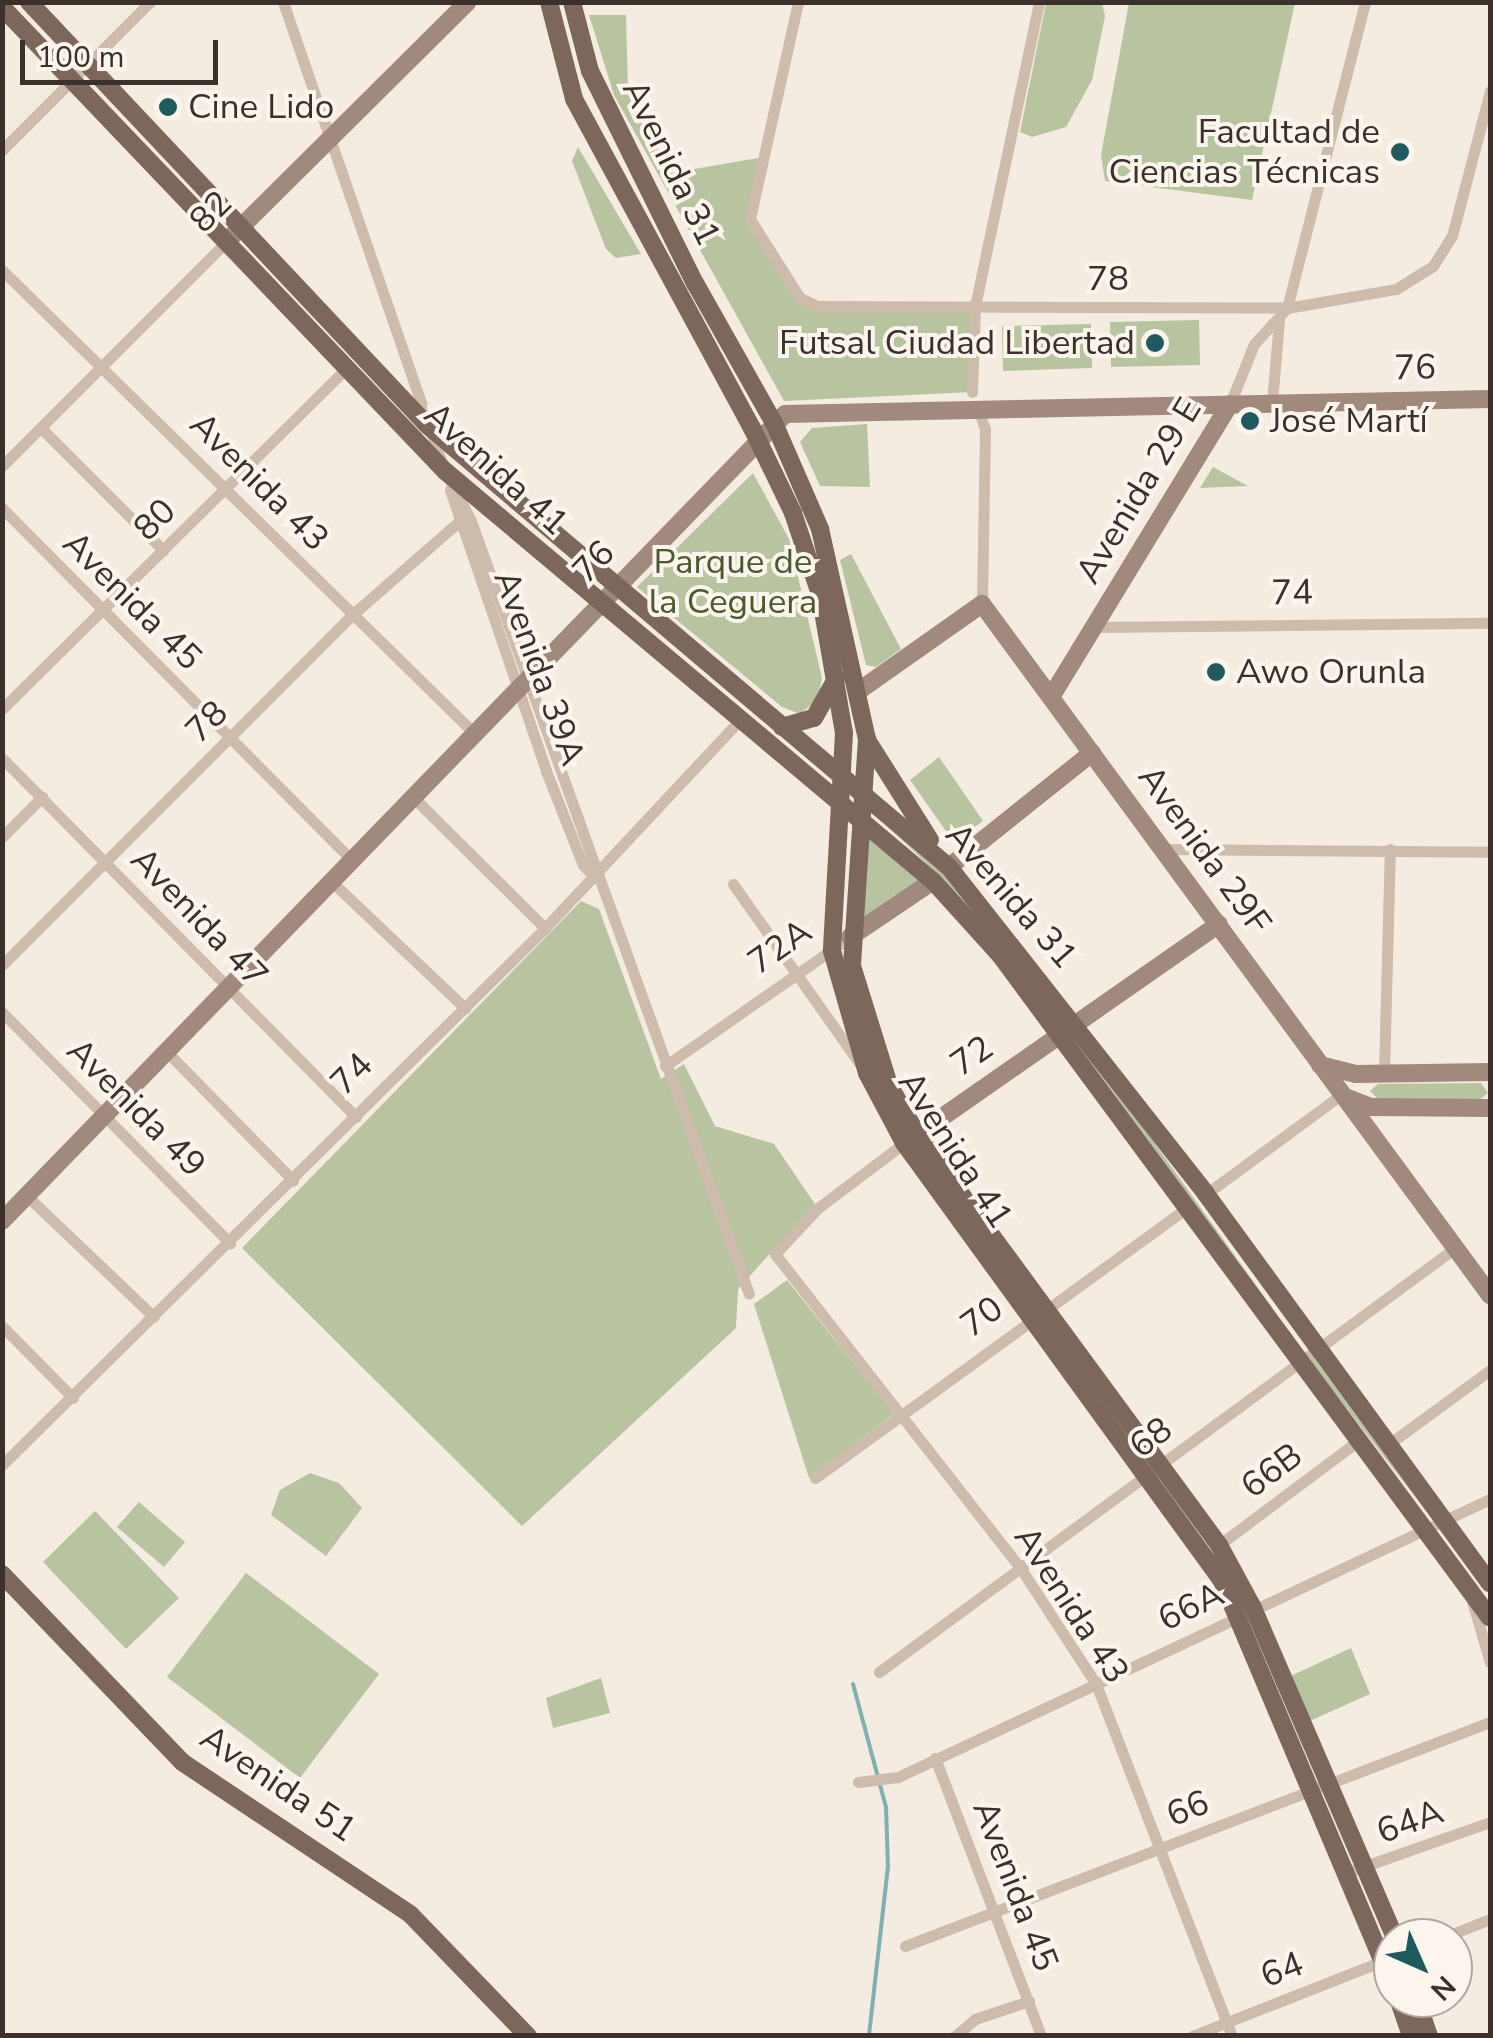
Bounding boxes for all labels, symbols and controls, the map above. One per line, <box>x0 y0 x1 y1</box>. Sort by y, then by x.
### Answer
scale bar <box>25 20 222 82</box>
text: 100 m <box>37 37 124 78</box>
street label: Avenida 31 <box>613 73 729 253</box>
place label: Cine Lido <box>188 86 334 128</box>
marker: Cine Lido <box>157 96 179 118</box>
place label: Facultad de Ciencias Técnicas <box>1108 111 1380 193</box>
marker: Facultad de Ciencias Técnicas <box>1389 141 1411 163</box>
street label: 82 <box>181 182 241 242</box>
street label: 78 <box>1087 258 1129 300</box>
place label: Futsal Ciudad Libertad <box>779 322 1135 364</box>
marker: Futsal Ciudad Libertad <box>1144 332 1166 354</box>
street label: 76 <box>1394 347 1436 389</box>
street label: Avenida 29 E <box>1067 391 1211 591</box>
street label: Avenida 41 <box>415 394 577 544</box>
place label: José Martí <box>1270 400 1428 442</box>
street label: Avenida 43 <box>181 404 337 560</box>
marker: José Martí <box>1239 410 1261 432</box>
street label: 80 <box>125 490 185 550</box>
street label: Avenida 45 <box>54 523 210 679</box>
street label: 76 <box>564 532 624 592</box>
park label: Parque de la Ceguera <box>649 541 817 623</box>
street label: Avenida 39A <box>484 565 594 771</box>
street label: 74 <box>1271 572 1313 614</box>
place label: Awo Orunla <box>1236 651 1426 693</box>
marker: Awo Orunla <box>1205 661 1227 683</box>
street label: 78 <box>177 692 237 752</box>
street label: Avenida 29F <box>1129 758 1279 942</box>
street label: Avenida 31 <box>936 815 1086 977</box>
street label: Avenida 47 <box>122 839 276 997</box>
street label: 72A <box>740 910 820 984</box>
street label: 72 <box>943 1027 1001 1085</box>
street label: Avenida 49 <box>58 1030 214 1186</box>
street label: 74 <box>322 1044 382 1104</box>
street label: Avenida 41 <box>889 1064 1021 1236</box>
street label: 70 <box>953 1288 1011 1346</box>
street label: 68 <box>1122 1409 1180 1467</box>
street label: 66B <box>1233 1434 1311 1508</box>
street label: Avenida 43 <box>1005 1519 1137 1691</box>
street label: 66A <box>1151 1573 1231 1641</box>
street label: Avenida 51 <box>192 1717 364 1851</box>
street label: 66 <box>1161 1782 1215 1836</box>
street label: 64A <box>1371 1791 1449 1853</box>
street label: Avenida 45 <box>963 1795 1067 1977</box>
north arrow <box>1373 1918 1473 2018</box>
street label: 64 <box>1255 1943 1309 1997</box>
text: N <box>1422 1967 1464 2009</box>

